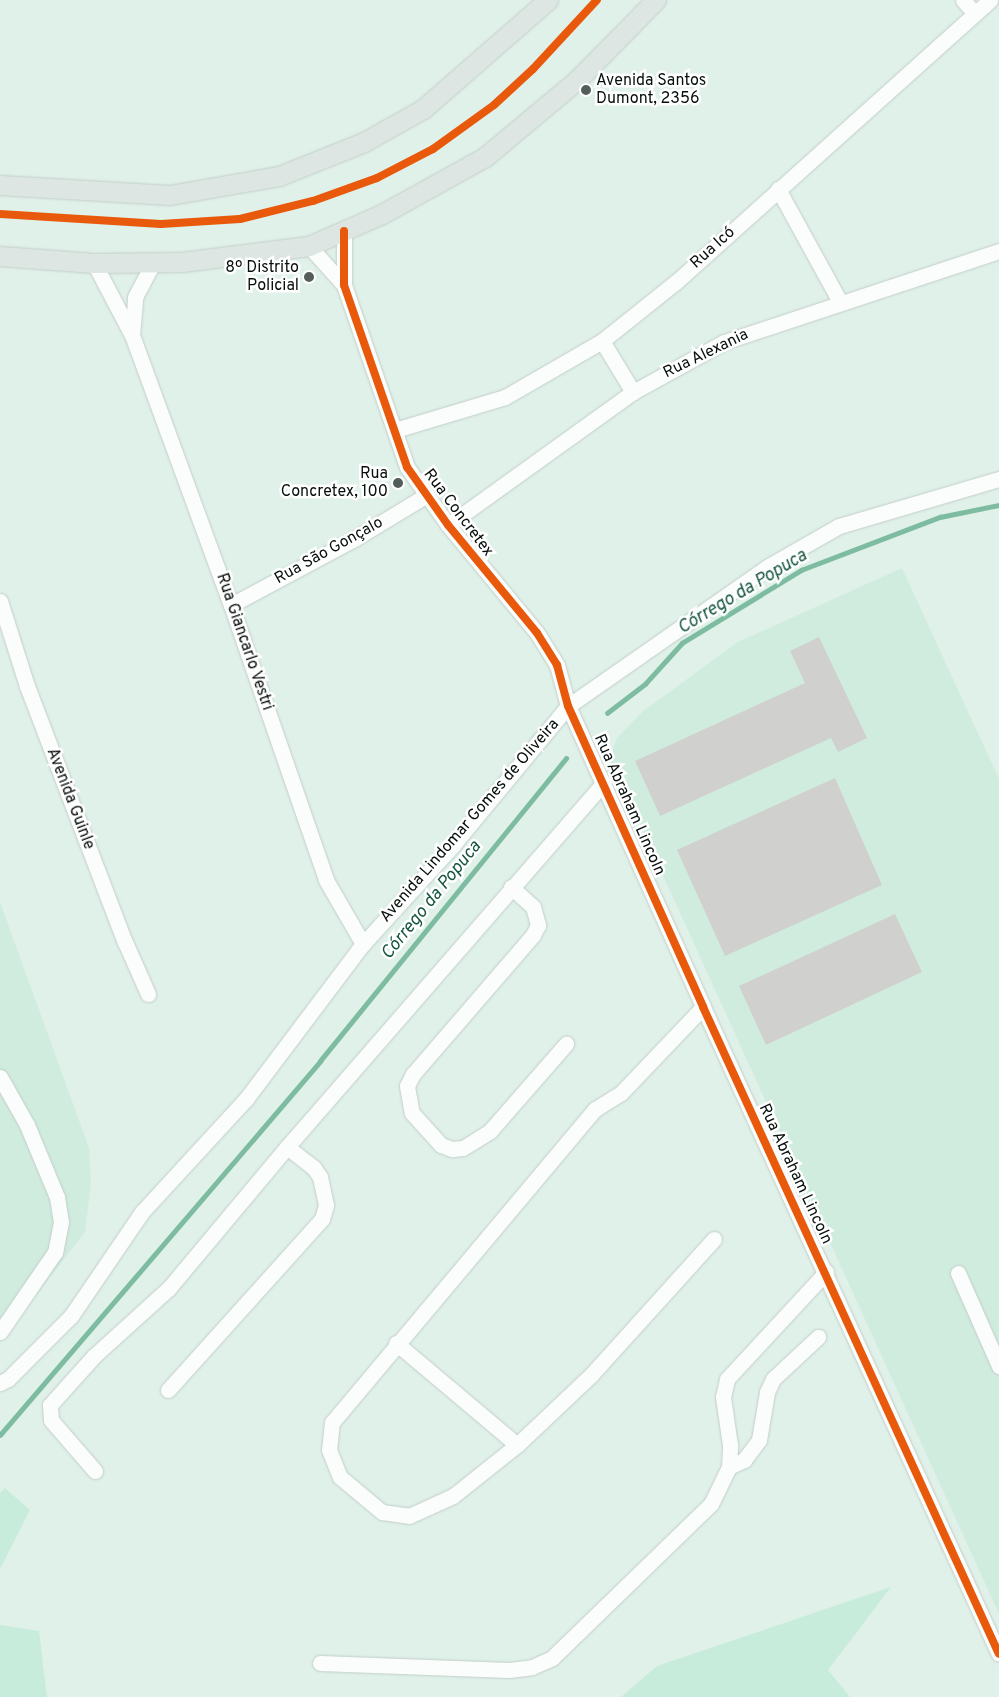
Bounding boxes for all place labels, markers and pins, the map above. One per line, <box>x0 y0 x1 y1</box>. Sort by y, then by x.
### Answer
place label: Avenida Santos Dumont, 2356 <box>596 71 706 109</box>
marker: Avenida Santos Dumont, 2356 <box>580 84 592 96</box>
place label: 8º Distrito Policial <box>225 258 299 296</box>
marker: 8º Distrito Policial <box>303 271 315 283</box>
place label: Rua Concretex, 100 <box>281 464 388 502</box>
marker: Rua Concretex, 100 <box>392 477 404 489</box>

